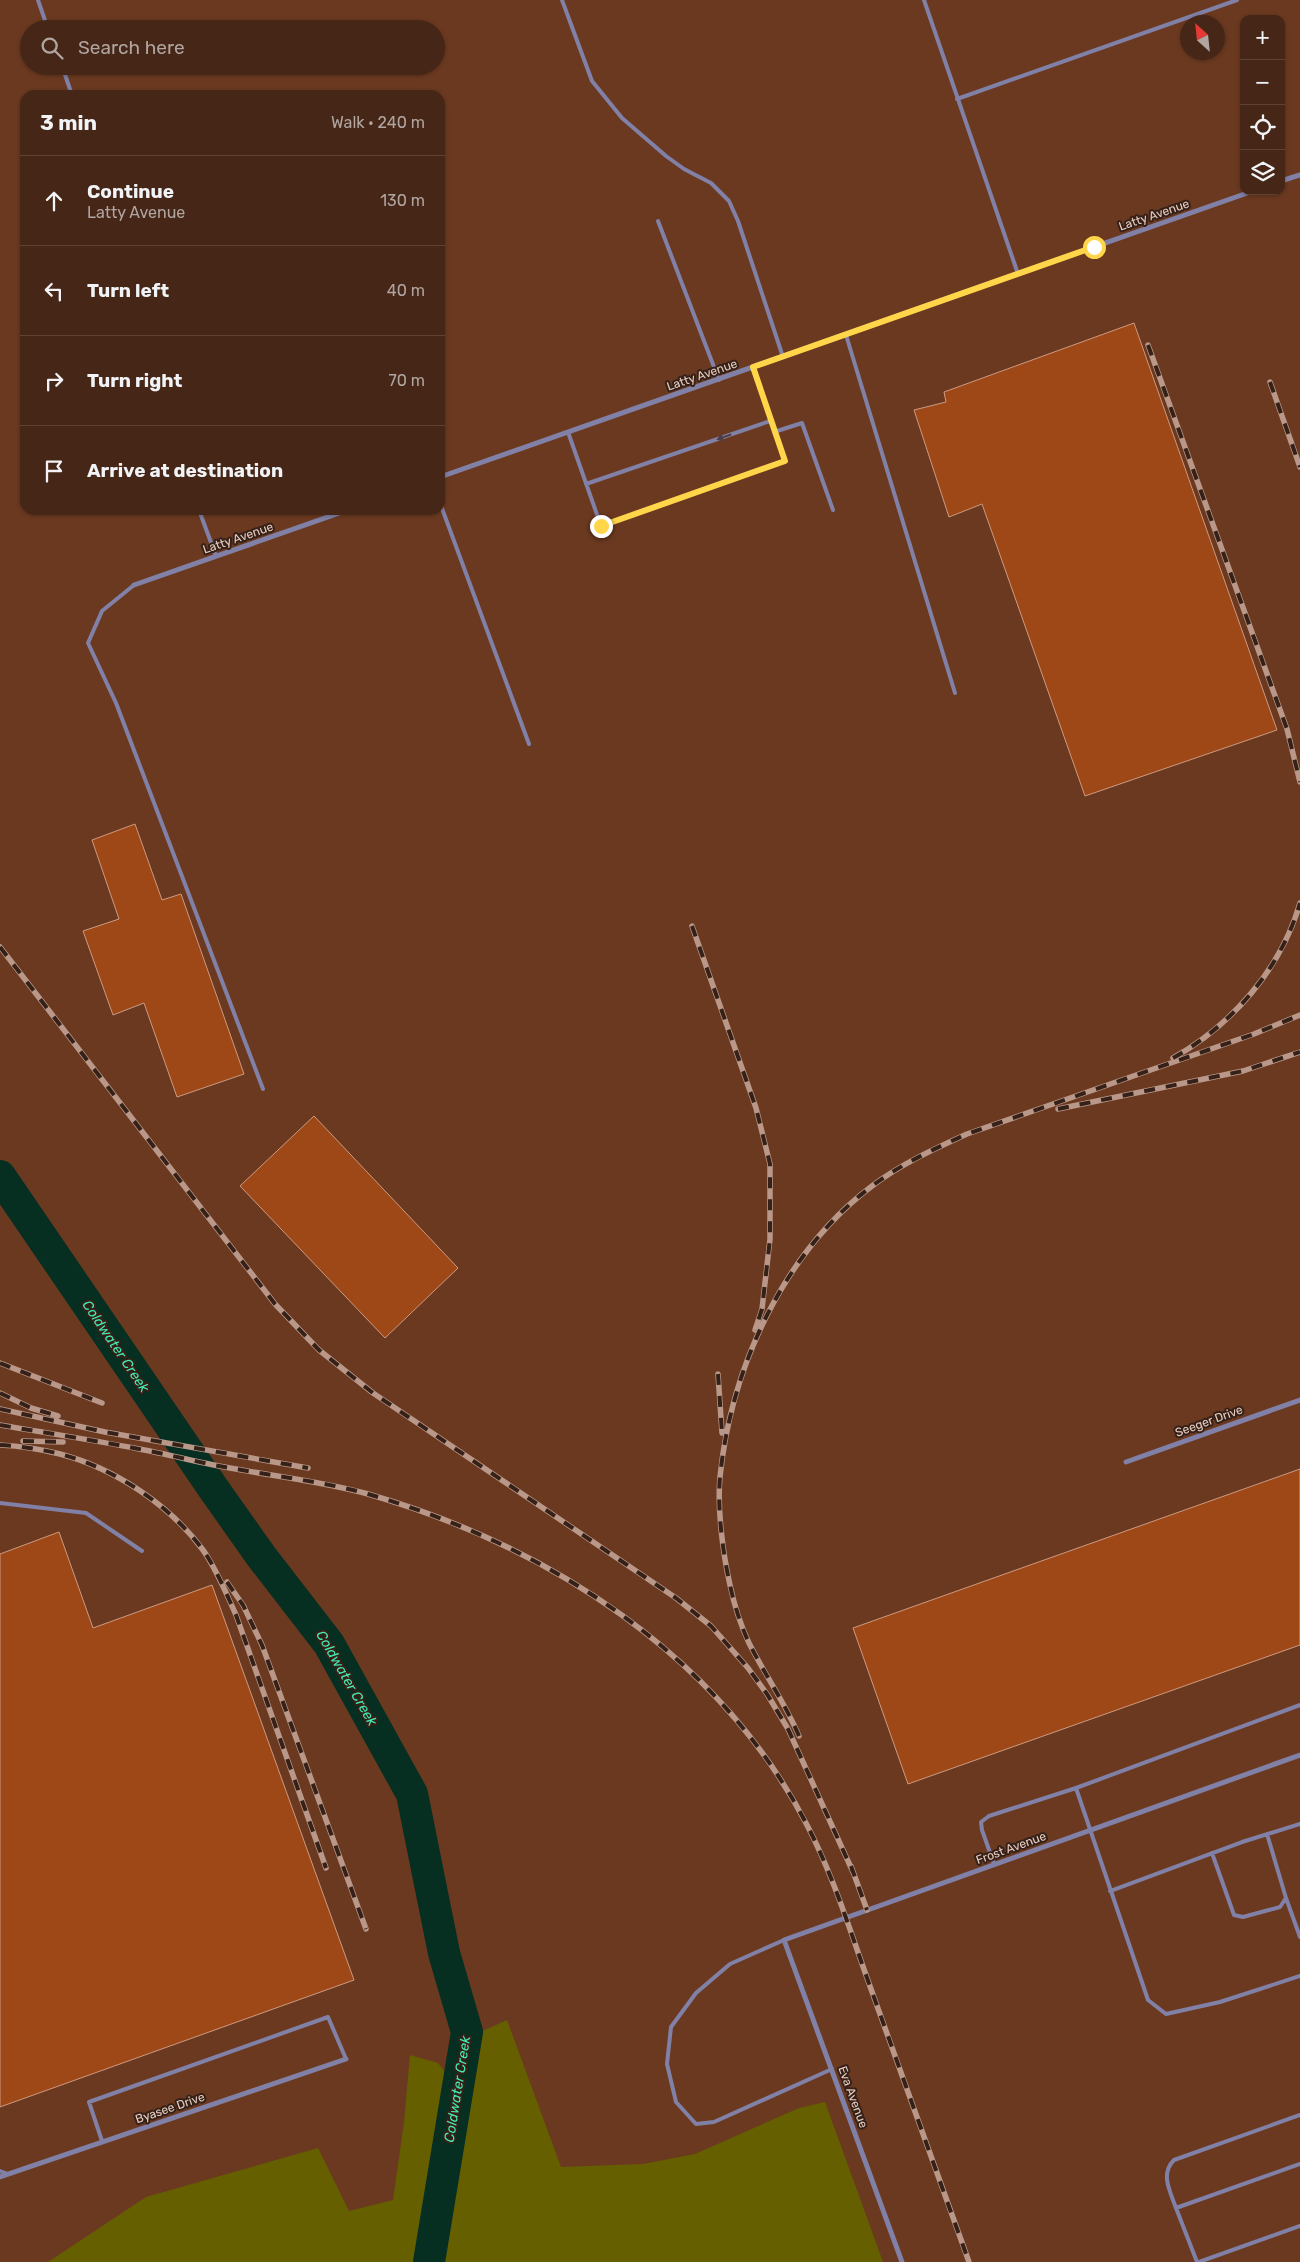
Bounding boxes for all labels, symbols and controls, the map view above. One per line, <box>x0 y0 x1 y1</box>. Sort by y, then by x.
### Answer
north arrow <box>1180 15 1225 60</box>
map controls <box>1240 15 1285 195</box>
button: + <box>1240 15 1285 60</box>
search box <box>20 20 445 75</box>
icon: search <box>38 34 66 62</box>
text: Search here <box>78 36 185 59</box>
button: − <box>1240 60 1285 105</box>
button: locate <box>1240 105 1285 150</box>
text: 3 min <box>40 110 97 135</box>
text: Walk · 240 m <box>331 113 425 132</box>
button: layers <box>1240 150 1285 195</box>
text: Continue <box>87 180 174 203</box>
icon: ahead <box>40 187 68 215</box>
text: 130 m <box>380 191 425 210</box>
street label: Latty Avenue <box>1117 196 1191 234</box>
text: Latty Avenue <box>87 203 185 222</box>
route start <box>1083 236 1106 259</box>
icon: left <box>40 277 68 305</box>
text: Turn left <box>87 279 169 302</box>
text: 40 m <box>387 281 425 300</box>
street label: Latty Avenue <box>665 356 739 394</box>
icon: right <box>40 367 68 395</box>
text: Turn right <box>87 369 182 392</box>
text: 70 m <box>388 371 425 390</box>
one-way arrow <box>716 433 731 441</box>
icon: arrive <box>40 457 68 485</box>
text: Arrive at destination <box>87 459 283 482</box>
route end <box>590 515 613 538</box>
street label: Latty Avenue <box>201 519 275 557</box>
water label: Coldwater Creek <box>78 1297 153 1396</box>
street label: Seeger Drive <box>1173 1402 1245 1440</box>
water label: Coldwater Creek <box>312 1627 381 1730</box>
street label: Frost Avenue <box>974 1829 1048 1867</box>
water label: Coldwater Creek <box>441 2034 474 2144</box>
street label: Eva Avenue <box>835 2064 871 2130</box>
street label: Byasee Drive <box>133 2090 207 2126</box>

